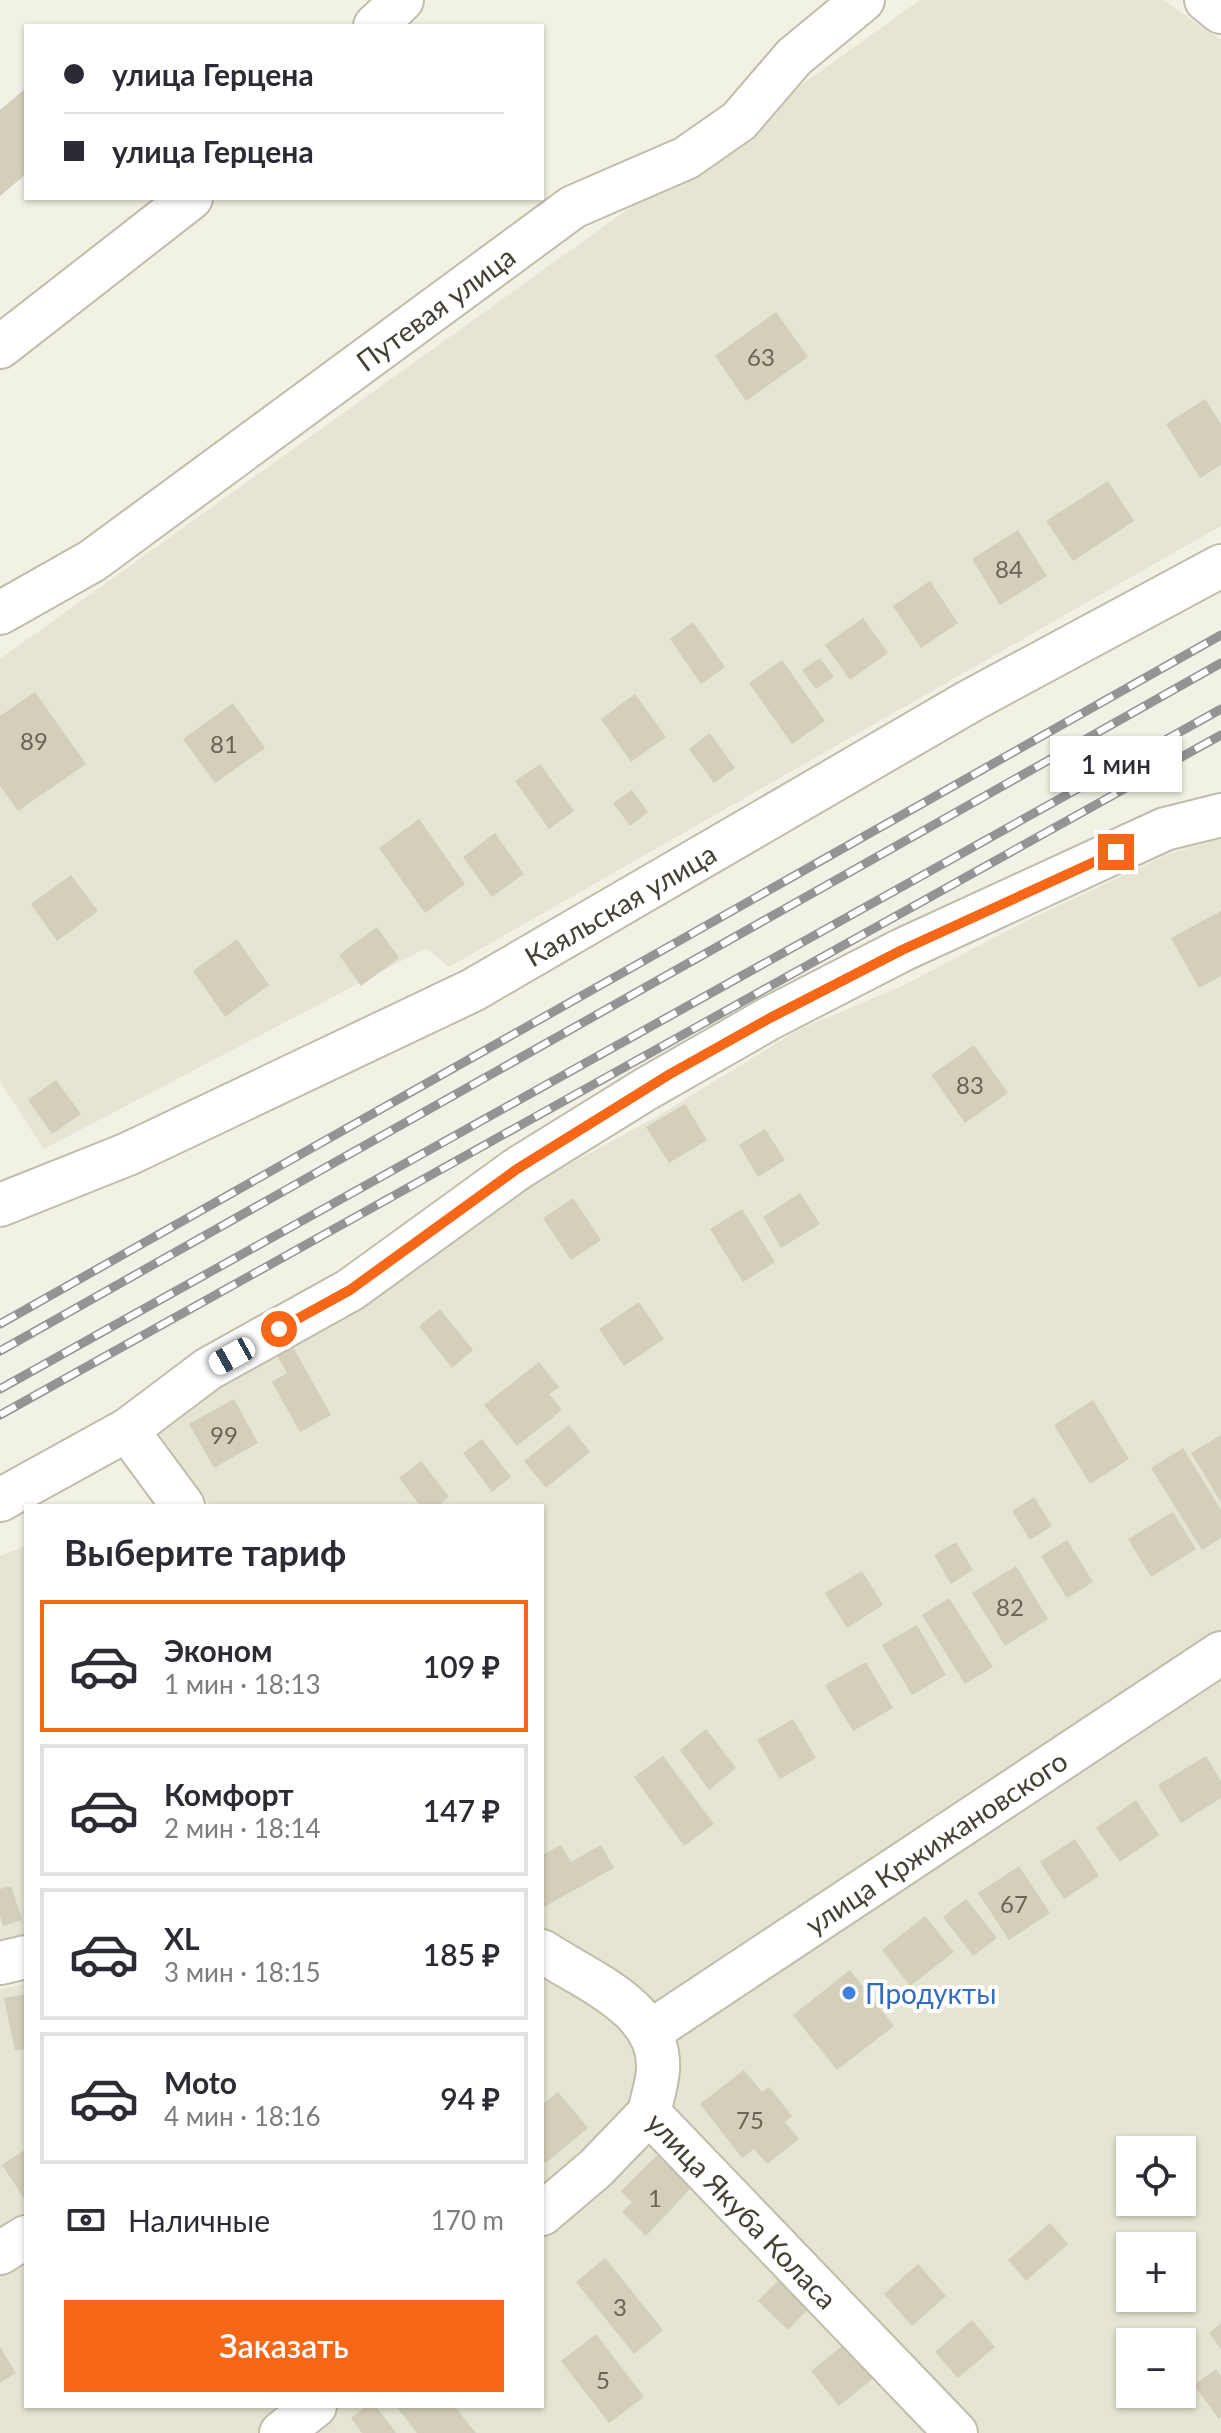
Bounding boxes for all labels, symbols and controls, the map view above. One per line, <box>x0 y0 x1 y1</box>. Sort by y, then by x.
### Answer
text: улица Герцена <box>112 56 314 92</box>
text: улица Герцена <box>112 133 314 169</box>
street label: Путевая улица <box>349 239 521 378</box>
house number: 63 <box>747 342 775 371</box>
house number: 84 <box>995 554 1023 583</box>
house number: 89 <box>20 726 48 755</box>
house number: 81 <box>210 729 238 758</box>
callout: 1 мин <box>1050 736 1182 792</box>
text: 1 мин <box>1081 748 1151 780</box>
route end <box>1098 834 1134 870</box>
street label: Каяльская улица <box>518 836 722 973</box>
house number: 83 <box>956 1070 984 1099</box>
route start <box>261 1311 297 1347</box>
car <box>205 1334 259 1378</box>
house number: 99 <box>210 1420 238 1449</box>
text: Выберите тариф <box>64 1530 346 1574</box>
house number: 82 <box>996 1592 1024 1621</box>
icon: car <box>68 1630 140 1702</box>
text: Эконом <box>164 1632 273 1668</box>
text: 109 ₽ <box>423 1648 500 1684</box>
text: 1 мин · 18:13 <box>164 1668 321 1700</box>
street label: улица Кржижановского <box>799 1743 1073 1941</box>
icon: car <box>68 1774 140 1846</box>
text: Комфорт <box>164 1776 294 1812</box>
text: 147 ₽ <box>423 1792 500 1828</box>
text: 2 мин · 18:14 <box>164 1812 321 1844</box>
house number: 67 <box>1000 1889 1028 1918</box>
icon: car <box>68 1918 140 1990</box>
text: XL <box>164 1920 200 1956</box>
text: 185 ₽ <box>423 1936 500 1972</box>
text: 3 мин · 18:15 <box>164 1956 321 1988</box>
place label: Продукты <box>865 1976 996 2010</box>
marker: Продукты <box>840 1984 858 2002</box>
icon: car <box>68 2062 140 2134</box>
text: Moto <box>164 2064 237 2100</box>
text: 94 ₽ <box>440 2080 500 2116</box>
text: 4 мин · 18:16 <box>164 2100 321 2132</box>
street label: улица Якуба Коласа <box>640 2105 844 2316</box>
house number: 75 <box>736 2105 764 2134</box>
map controls <box>1116 2136 1196 2408</box>
button: locate <box>1116 2136 1196 2216</box>
house number: 1 <box>648 2183 662 2212</box>
icon: cash <box>64 2198 108 2242</box>
text: Наличные <box>128 2202 270 2238</box>
text: 170 m <box>431 2204 504 2236</box>
button: + <box>1116 2232 1196 2312</box>
house number: 3 <box>613 2292 627 2321</box>
button: Заказать <box>64 2300 504 2392</box>
button: − <box>1116 2328 1196 2408</box>
house number: 5 <box>596 2365 610 2394</box>

